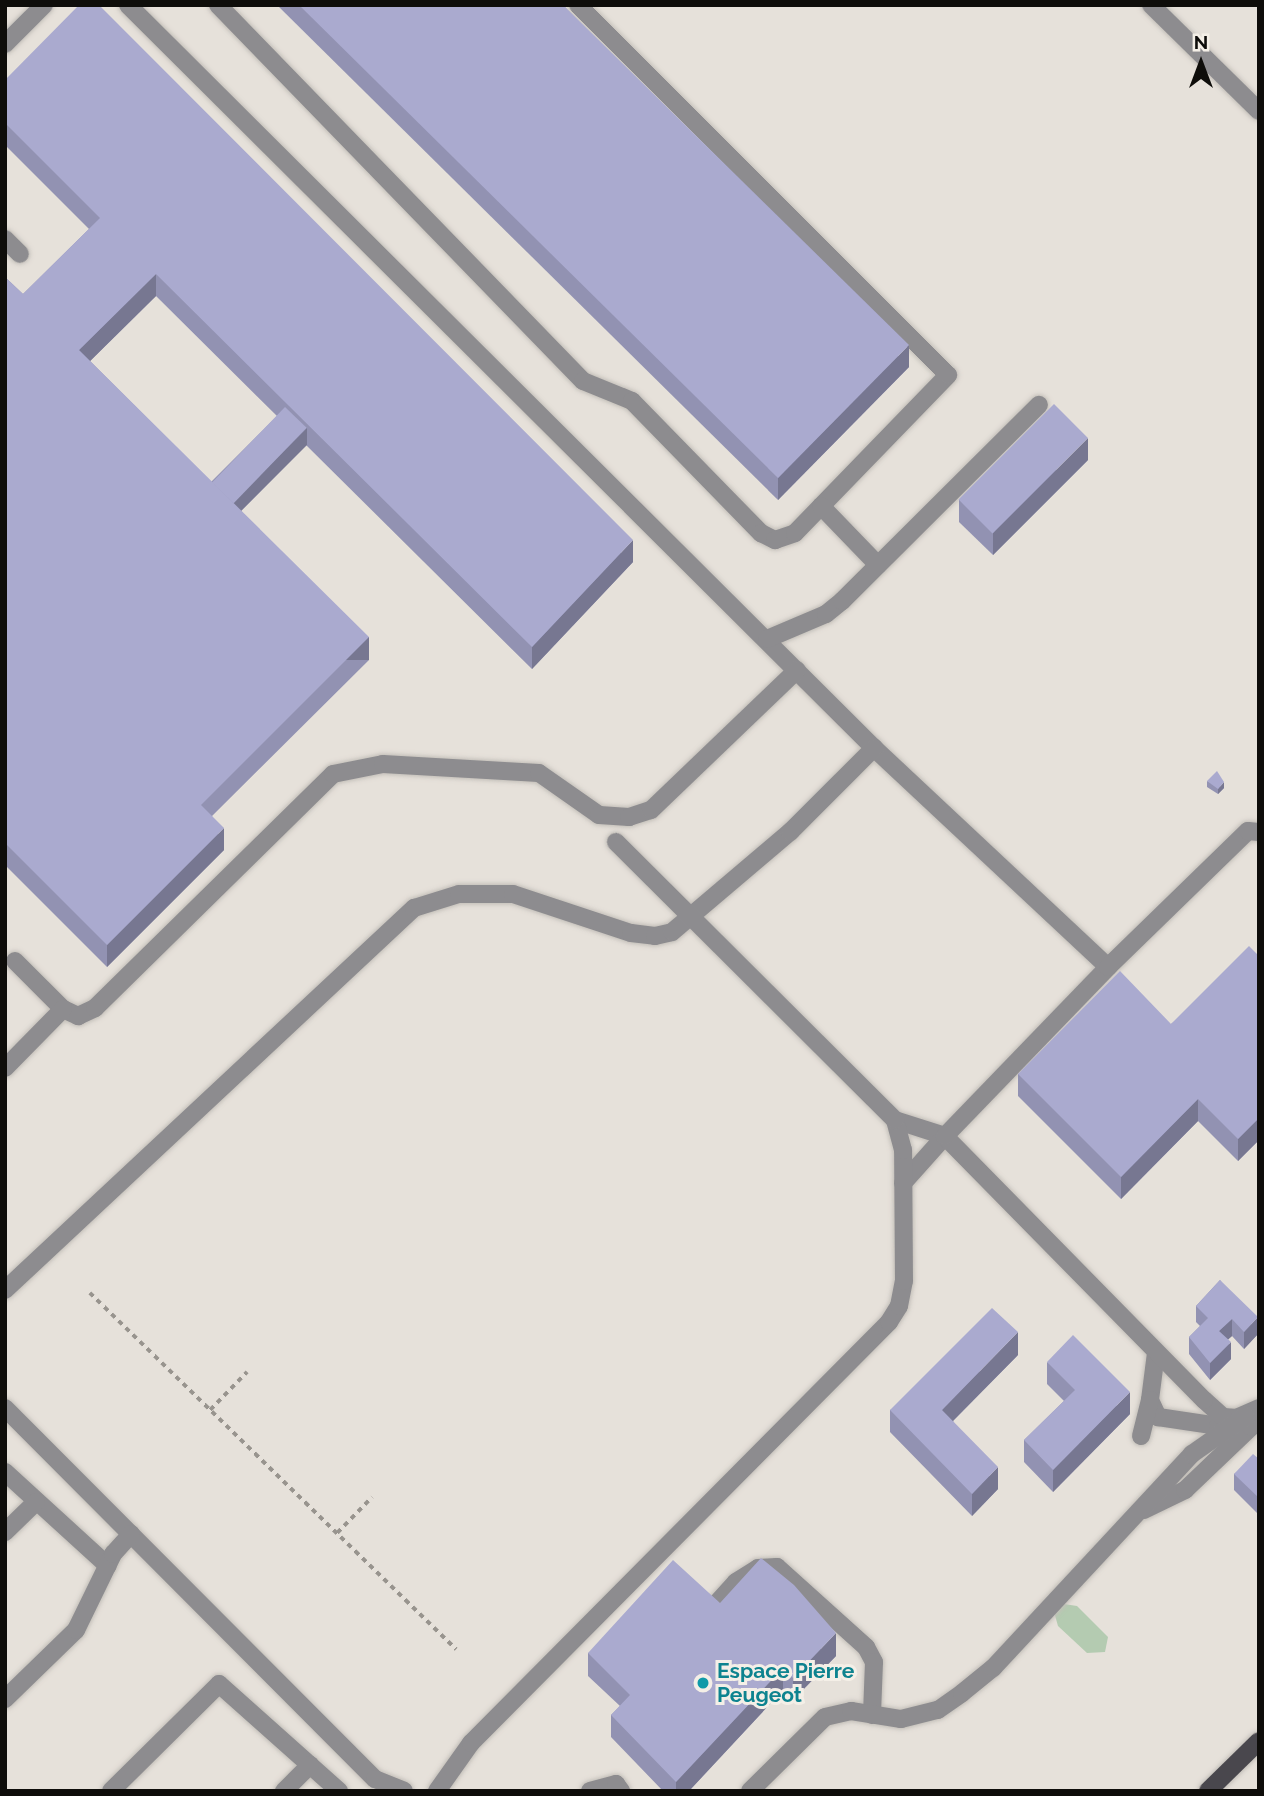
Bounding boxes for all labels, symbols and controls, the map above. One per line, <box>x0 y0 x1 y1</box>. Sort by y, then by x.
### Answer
north arrow <box>1166 28 1236 98</box>
text: N <box>1194 31 1208 53</box>
place label: Espace Pierre Peugeot <box>717 1658 854 1708</box>
marker: Espace Pierre Peugeot <box>695 1675 711 1691</box>

